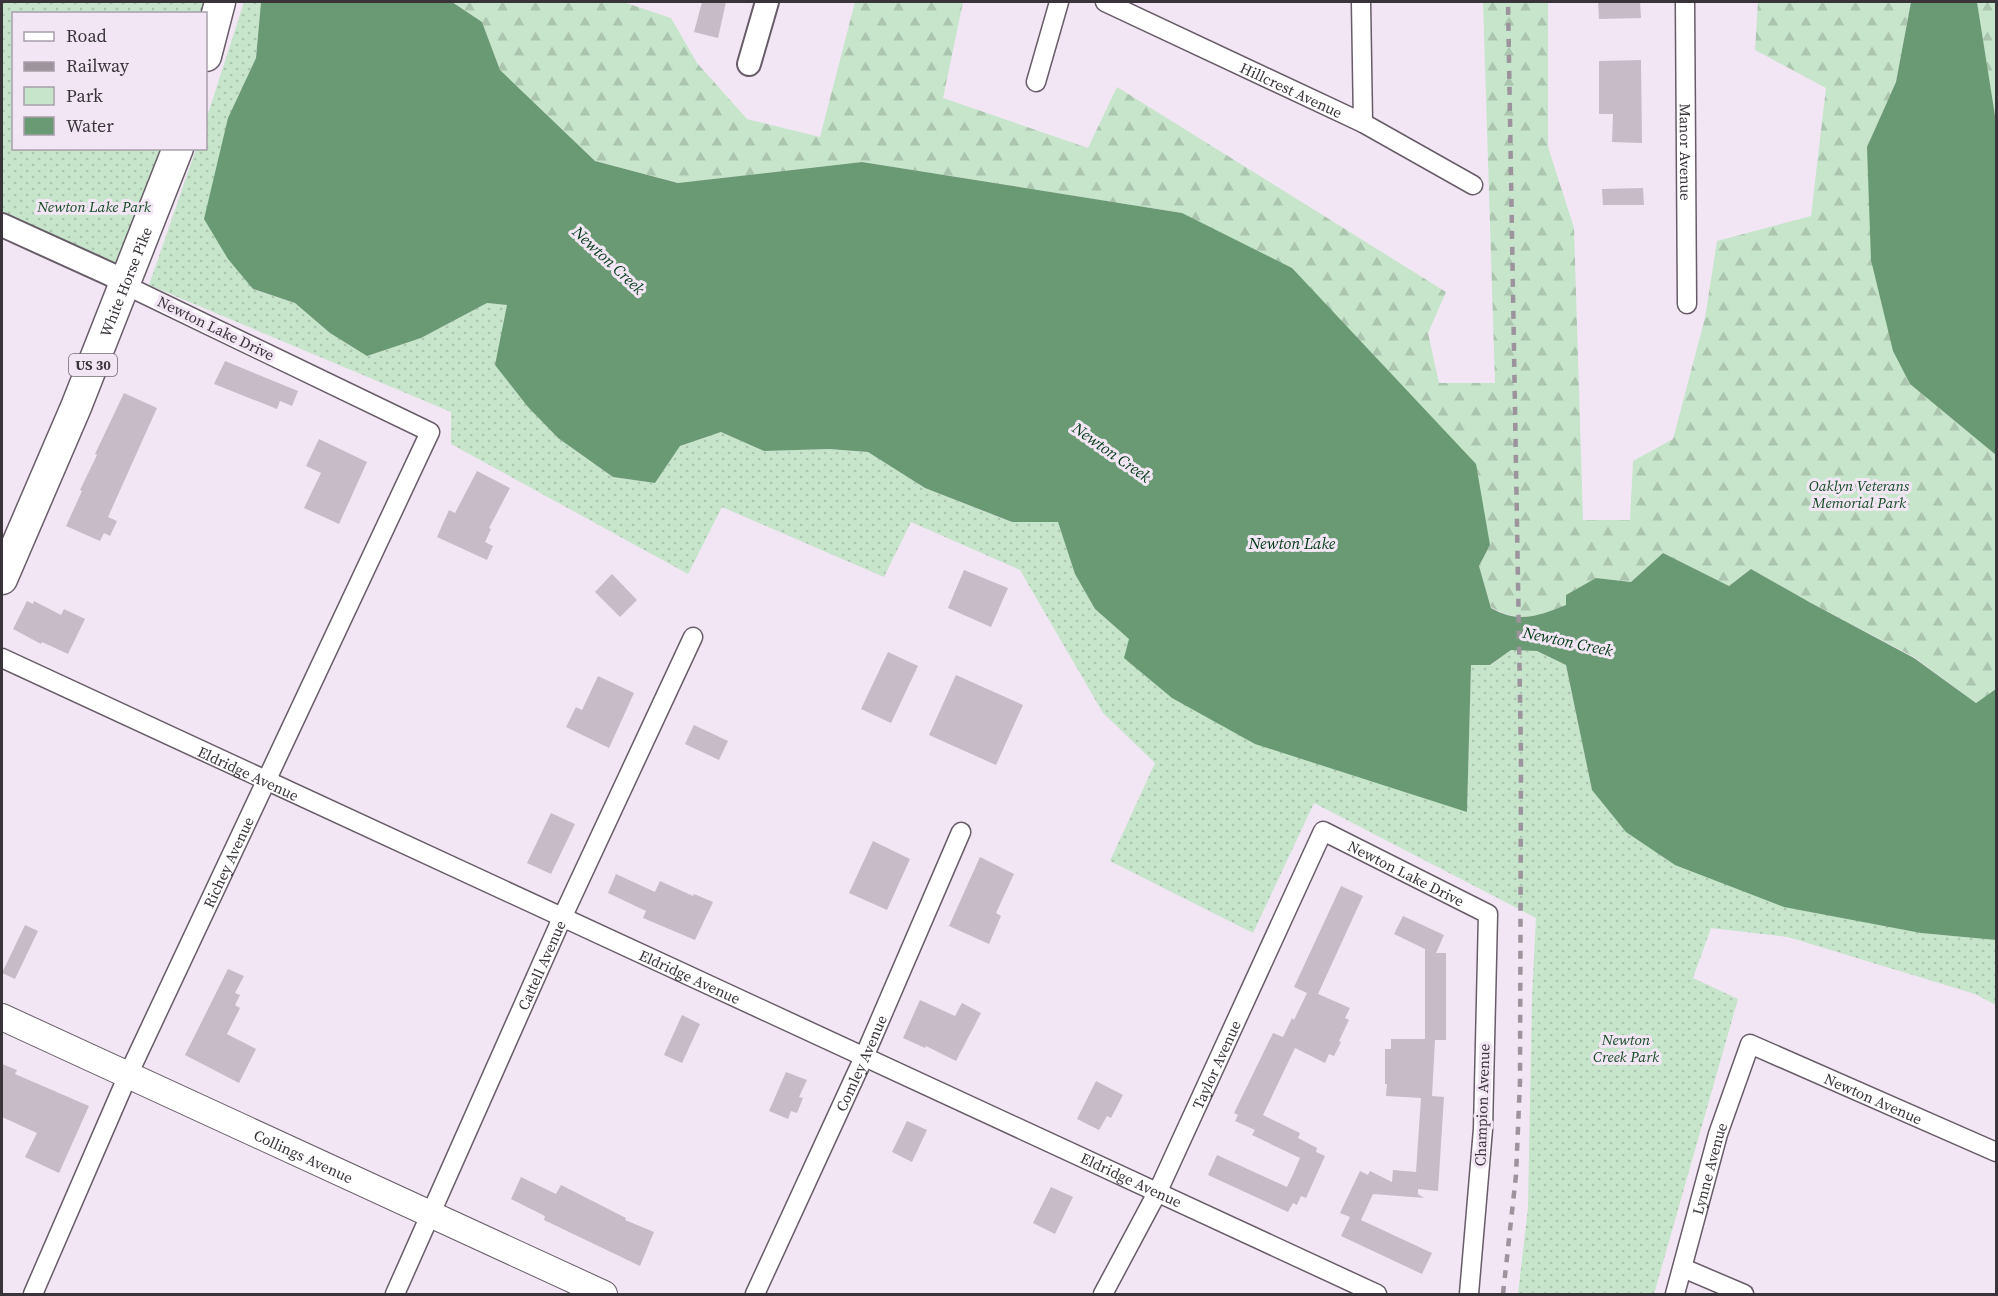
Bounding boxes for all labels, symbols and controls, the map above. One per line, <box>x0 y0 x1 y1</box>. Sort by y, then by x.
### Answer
legend <box>12 12 207 150</box>
text: Road <box>66 23 107 48</box>
text: Railway <box>66 53 130 78</box>
street label: Hillcrest Avenue <box>1237 56 1346 123</box>
text: Park <box>66 83 103 108</box>
street label: Manor Avenue <box>1675 103 1697 201</box>
text: Water <box>66 113 114 138</box>
park label: Newton Lake Park <box>36 196 152 217</box>
water label: Newton Creek <box>567 220 650 299</box>
street label: White Horse Pike <box>94 223 157 340</box>
street label: Newton Lake Drive <box>154 291 278 366</box>
road number: US 30 <box>69 354 117 376</box>
water label: Newton Creek <box>1068 416 1156 487</box>
park label: Oaklyn Veterans Memorial Park <box>1809 475 1910 513</box>
water label: Newton Lake <box>1248 532 1336 554</box>
water label: Newton Creek <box>1520 621 1615 661</box>
street label: Eldridge Avenue <box>194 741 303 806</box>
street label: Richey Avenue <box>198 813 259 911</box>
street label: Newton Lake Drive <box>1345 835 1468 911</box>
street label: Cattell Avenue <box>512 916 570 1013</box>
street label: Eldridge Avenue <box>636 944 744 1009</box>
street label: Comley Avenue <box>830 1011 892 1115</box>
street label: Taylor Avenue <box>1187 1016 1246 1112</box>
park label: Newton Creek Park <box>1593 1029 1660 1067</box>
street label: Champion Avenue <box>1469 1043 1495 1167</box>
street label: Newton Avenue <box>1821 1067 1926 1129</box>
street label: Lynne Avenue <box>1686 1119 1732 1217</box>
street label: Collings Avenue <box>251 1124 357 1188</box>
street label: Eldridge Avenue <box>1077 1147 1186 1212</box>

